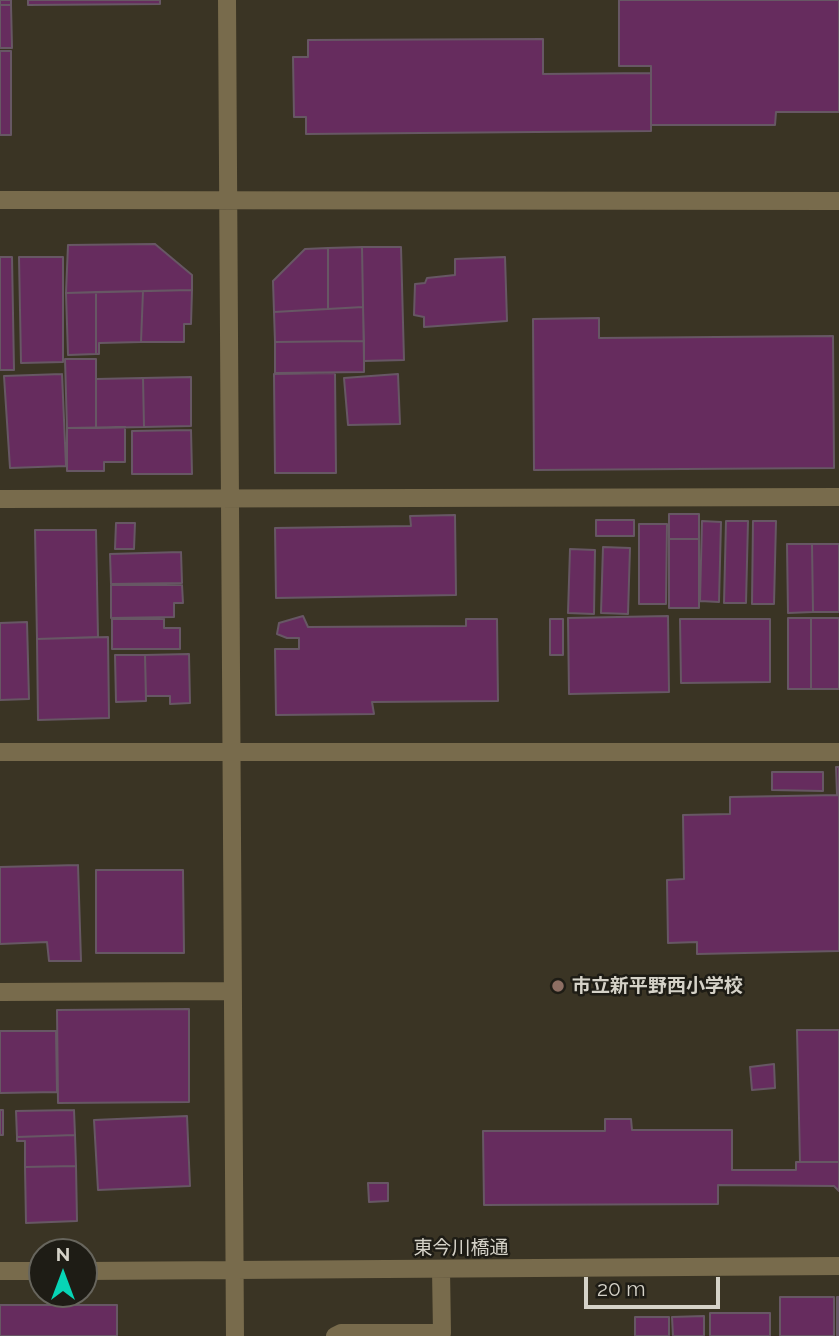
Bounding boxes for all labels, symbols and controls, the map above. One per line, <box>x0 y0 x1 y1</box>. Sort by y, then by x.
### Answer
place label: 市立新平野西小学校 <box>572 975 743 997</box>
marker: 市立新平野西小学校 <box>550 978 566 994</box>
street label: 東今川橋通 <box>414 1237 508 1259</box>
north arrow <box>28 1238 98 1308</box>
text: N <box>56 1243 70 1265</box>
scale bar <box>587 1262 724 1306</box>
text: 20 m <box>597 1276 645 1301</box>

